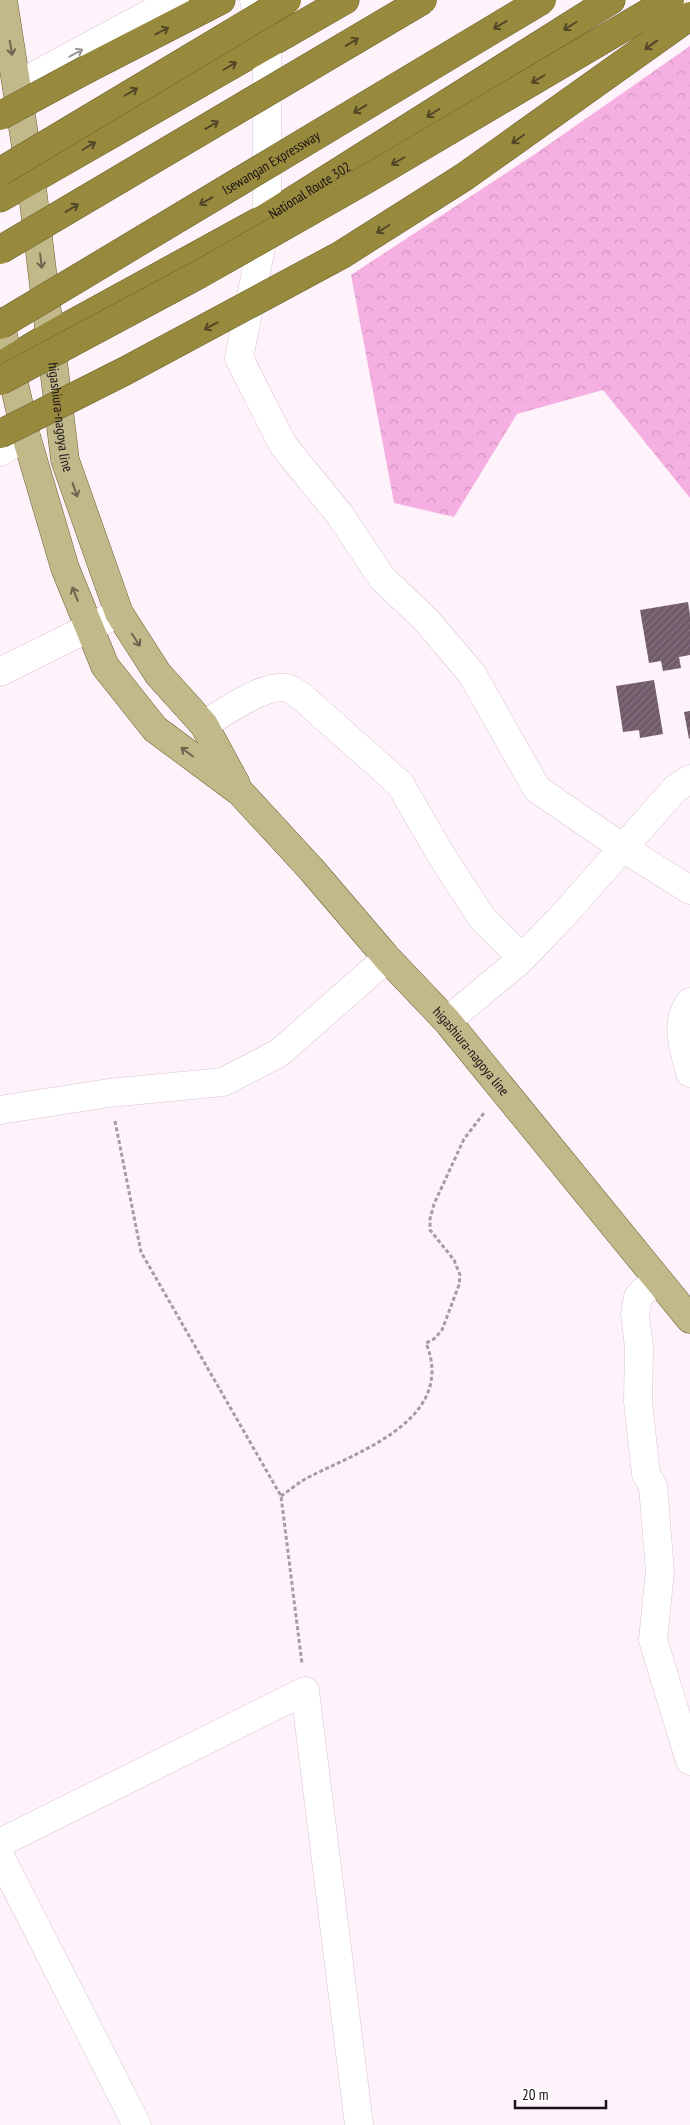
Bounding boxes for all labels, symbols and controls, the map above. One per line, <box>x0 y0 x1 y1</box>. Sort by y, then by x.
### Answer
one-way arrow <box>493 21 507 31</box>
one-way arrow <box>563 21 577 31</box>
one-way arrow <box>154 26 169 35</box>
one-way arrow <box>344 37 359 47</box>
one-way arrow <box>645 39 658 50</box>
one-way arrow <box>7 40 17 56</box>
one-way arrow <box>68 48 83 57</box>
one-way arrow <box>222 60 236 70</box>
one-way arrow <box>531 74 546 84</box>
one-way arrow <box>124 86 138 96</box>
one-way arrow <box>354 104 368 114</box>
one-way arrow <box>426 108 440 118</box>
one-way arrow <box>204 119 218 129</box>
street label: Isewangan Expressway <box>219 126 324 199</box>
one-way arrow <box>512 134 526 144</box>
one-way arrow <box>81 141 95 151</box>
one-way arrow <box>391 157 405 167</box>
street label: National Route 302 <box>265 158 354 223</box>
one-way arrow <box>200 197 214 207</box>
one-way arrow <box>65 202 79 212</box>
one-way arrow <box>376 224 390 234</box>
one-way arrow <box>36 253 46 269</box>
one-way arrow <box>204 322 219 331</box>
street label: higashiura-nagoya line <box>44 361 78 474</box>
one-way arrow <box>71 482 80 498</box>
one-way arrow <box>70 587 80 602</box>
one-way arrow <box>131 633 141 647</box>
one-way arrow <box>180 747 194 757</box>
street label: higashiura-nagoya line <box>429 1003 513 1099</box>
scale bar <box>515 2078 606 2110</box>
text: 20 m <box>522 2085 548 2104</box>

